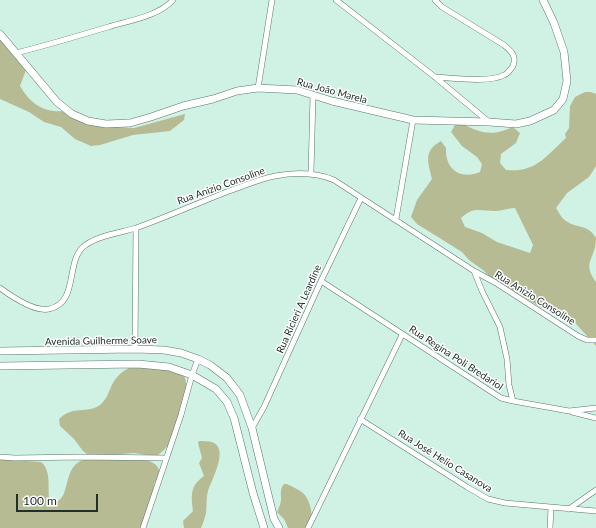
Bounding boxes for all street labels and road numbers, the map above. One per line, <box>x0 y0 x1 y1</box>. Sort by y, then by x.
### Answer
street label: Rua João Marela <box>296 76 368 106</box>
street label: Rua Anizio Consoline <box>175 165 267 207</box>
street label: Rua Ricieri A Leardine <box>274 263 324 355</box>
street label: Rua Anizio Consoline <box>493 268 577 328</box>
street label: Rua Regina Poli Bredariol <box>407 323 505 393</box>
street label: Avenida Guilherme Soave <box>45 334 157 348</box>
street label: Rua José Helio Casanova <box>396 427 494 495</box>

